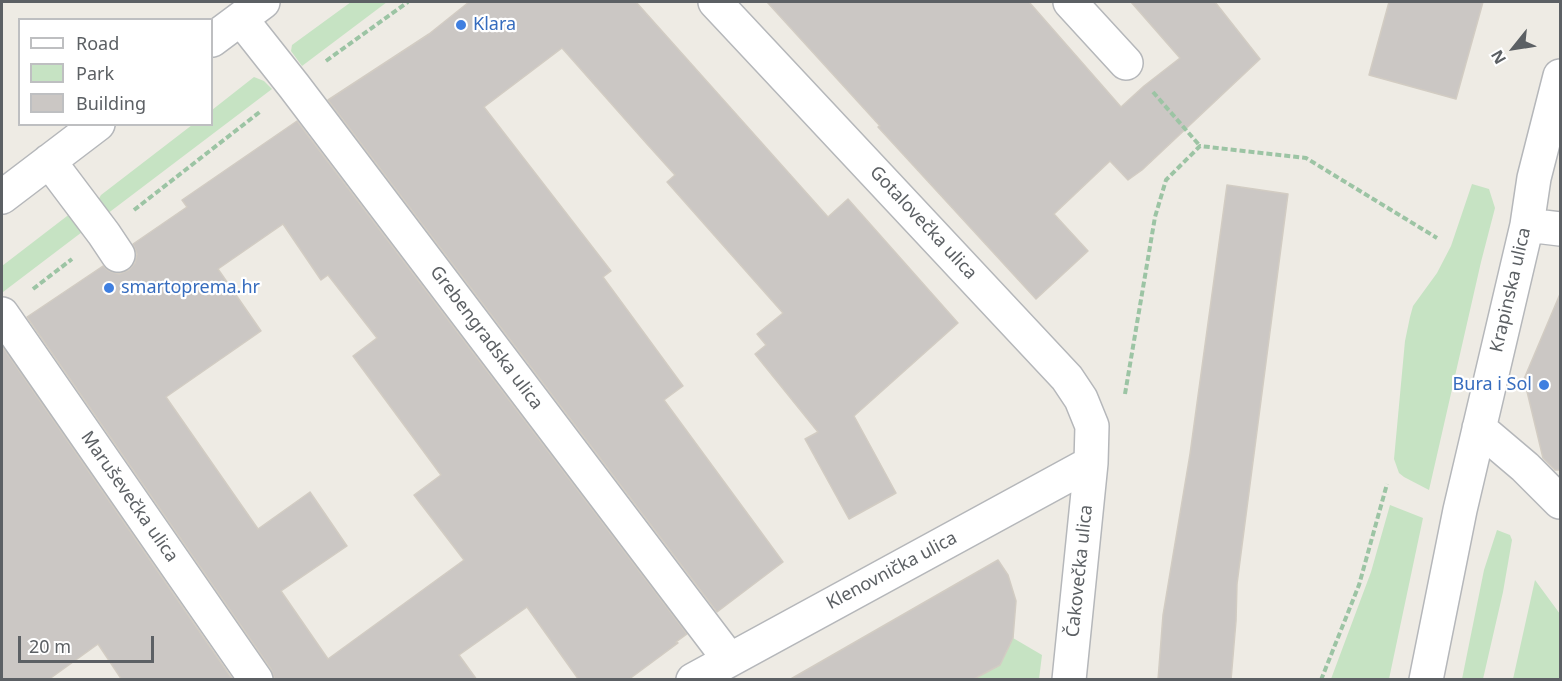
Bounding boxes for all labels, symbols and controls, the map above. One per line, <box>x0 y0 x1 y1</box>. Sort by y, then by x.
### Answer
place label: Klara <box>473 14 516 36</box>
legend <box>18 18 213 126</box>
marker: Klara <box>454 18 468 32</box>
north arrow <box>1484 18 1544 78</box>
text: Road <box>76 31 119 55</box>
text: N <box>1486 46 1511 68</box>
text: Park <box>76 61 114 85</box>
text: Building <box>76 91 146 115</box>
street label: Gotalovečka ulica <box>865 162 981 284</box>
street label: Krapinska ulica <box>1486 226 1536 354</box>
street label: Grebengradska ulica <box>425 262 547 414</box>
place label: smartoprema.hr <box>121 277 260 299</box>
marker: smartoprema.hr <box>102 281 116 295</box>
place label: Bura i Sol <box>1453 374 1532 396</box>
marker: Bura i Sol <box>1537 378 1551 392</box>
street label: Maruševečka ulica <box>76 427 182 567</box>
street label: Čakovečka ulica <box>1062 504 1098 638</box>
street label: Klenovnička ulica <box>823 528 961 614</box>
scale bar <box>21 624 158 662</box>
text: 20 m <box>29 634 71 658</box>

